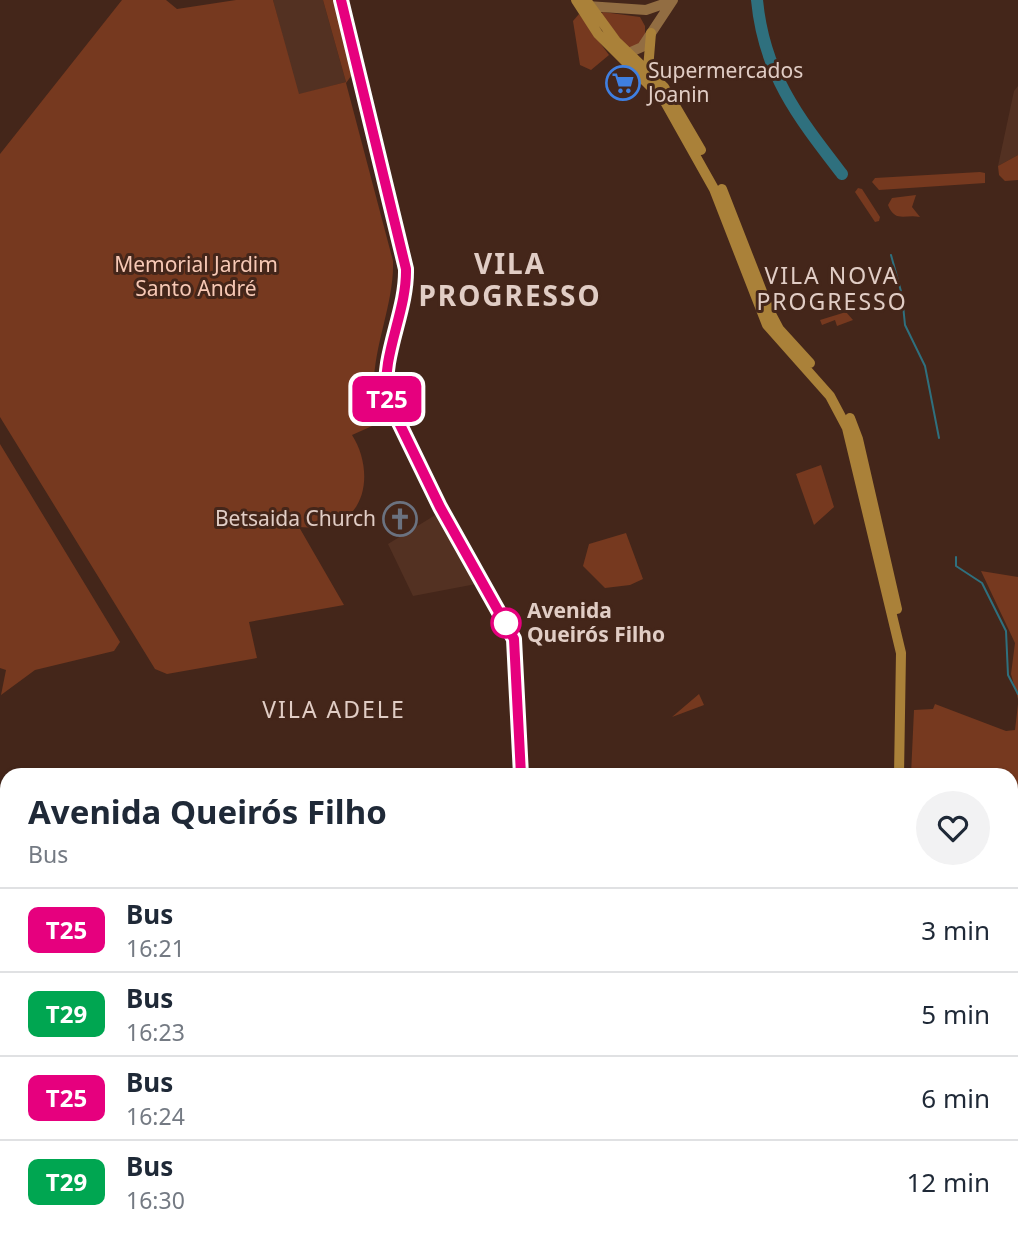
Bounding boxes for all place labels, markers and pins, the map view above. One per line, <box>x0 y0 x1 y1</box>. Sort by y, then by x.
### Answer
place label: Supermercados Joanin <box>646 56 803 108</box>
supermarket icon: Supermercados Joanin <box>604 64 642 102</box>
church icon: Betsaida Church <box>381 500 419 538</box>
place label: Betsaida Church <box>215 504 376 532</box>
place label: Avenida Queirós Filho <box>527 596 665 648</box>
marker: Avenida Queirós Filho <box>491 608 521 638</box>

